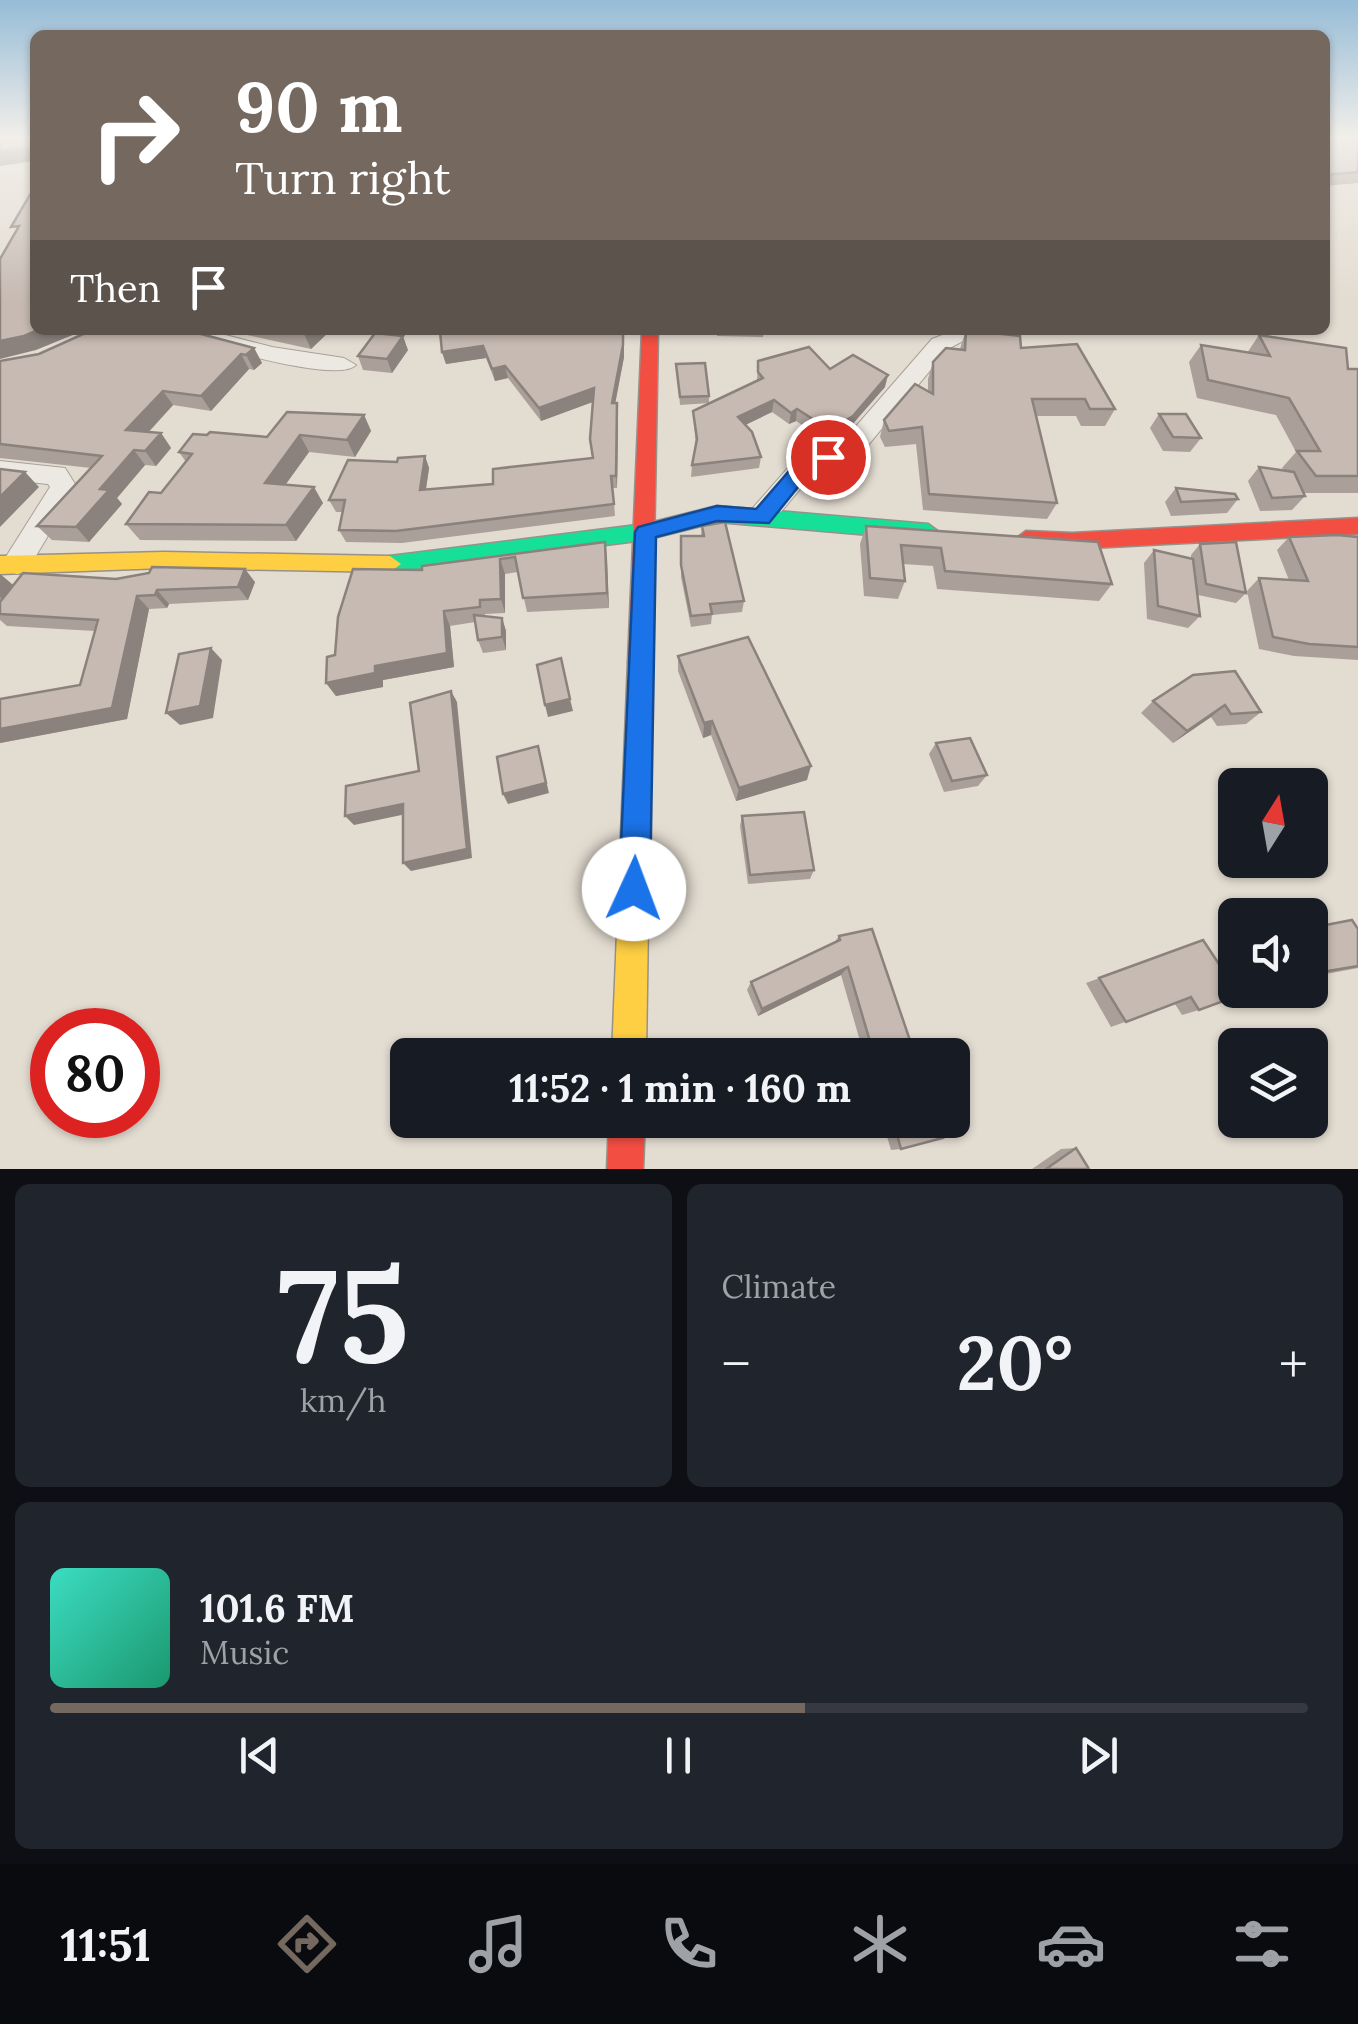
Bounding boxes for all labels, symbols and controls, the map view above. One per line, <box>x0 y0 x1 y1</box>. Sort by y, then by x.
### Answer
text: 90 m <box>235 62 403 151</box>
icon: right <box>70 70 200 200</box>
text: Turn right <box>235 149 451 206</box>
icon: arrive <box>181 260 236 315</box>
text: Then <box>70 264 161 312</box>
pin <box>786 415 871 500</box>
icon: arrive <box>801 430 856 485</box>
north arrow <box>1218 768 1328 878</box>
map controls <box>1218 768 1328 1138</box>
position arrow <box>582 837 686 941</box>
button: sound <box>1218 898 1328 1008</box>
speed limit sign: 80 <box>30 1008 160 1138</box>
button: layers <box>1218 1028 1328 1138</box>
text: 11:52 · 1 min · 160 m <box>509 1064 851 1112</box>
text: 75 <box>278 1231 409 1398</box>
text: Climate <box>722 1266 836 1307</box>
text: 20° <box>957 1315 1073 1411</box>
text: − <box>722 1329 751 1399</box>
text: + <box>1279 1329 1308 1399</box>
text: km/h <box>300 1380 386 1421</box>
text: 101.6 FM <box>200 1584 354 1632</box>
text: Music <box>200 1632 289 1673</box>
icon: previous <box>232 1728 287 1783</box>
icon: pause <box>651 1728 706 1783</box>
icon: next <box>1071 1728 1126 1783</box>
icon: directions <box>272 1909 342 1979</box>
icon: music <box>463 1909 533 1979</box>
icon: phone <box>654 1909 724 1979</box>
icon: climate <box>845 1909 915 1979</box>
icon: car <box>1036 1909 1106 1979</box>
icon: filters <box>1227 1909 1297 1979</box>
text: 11:51 <box>61 1916 151 1973</box>

